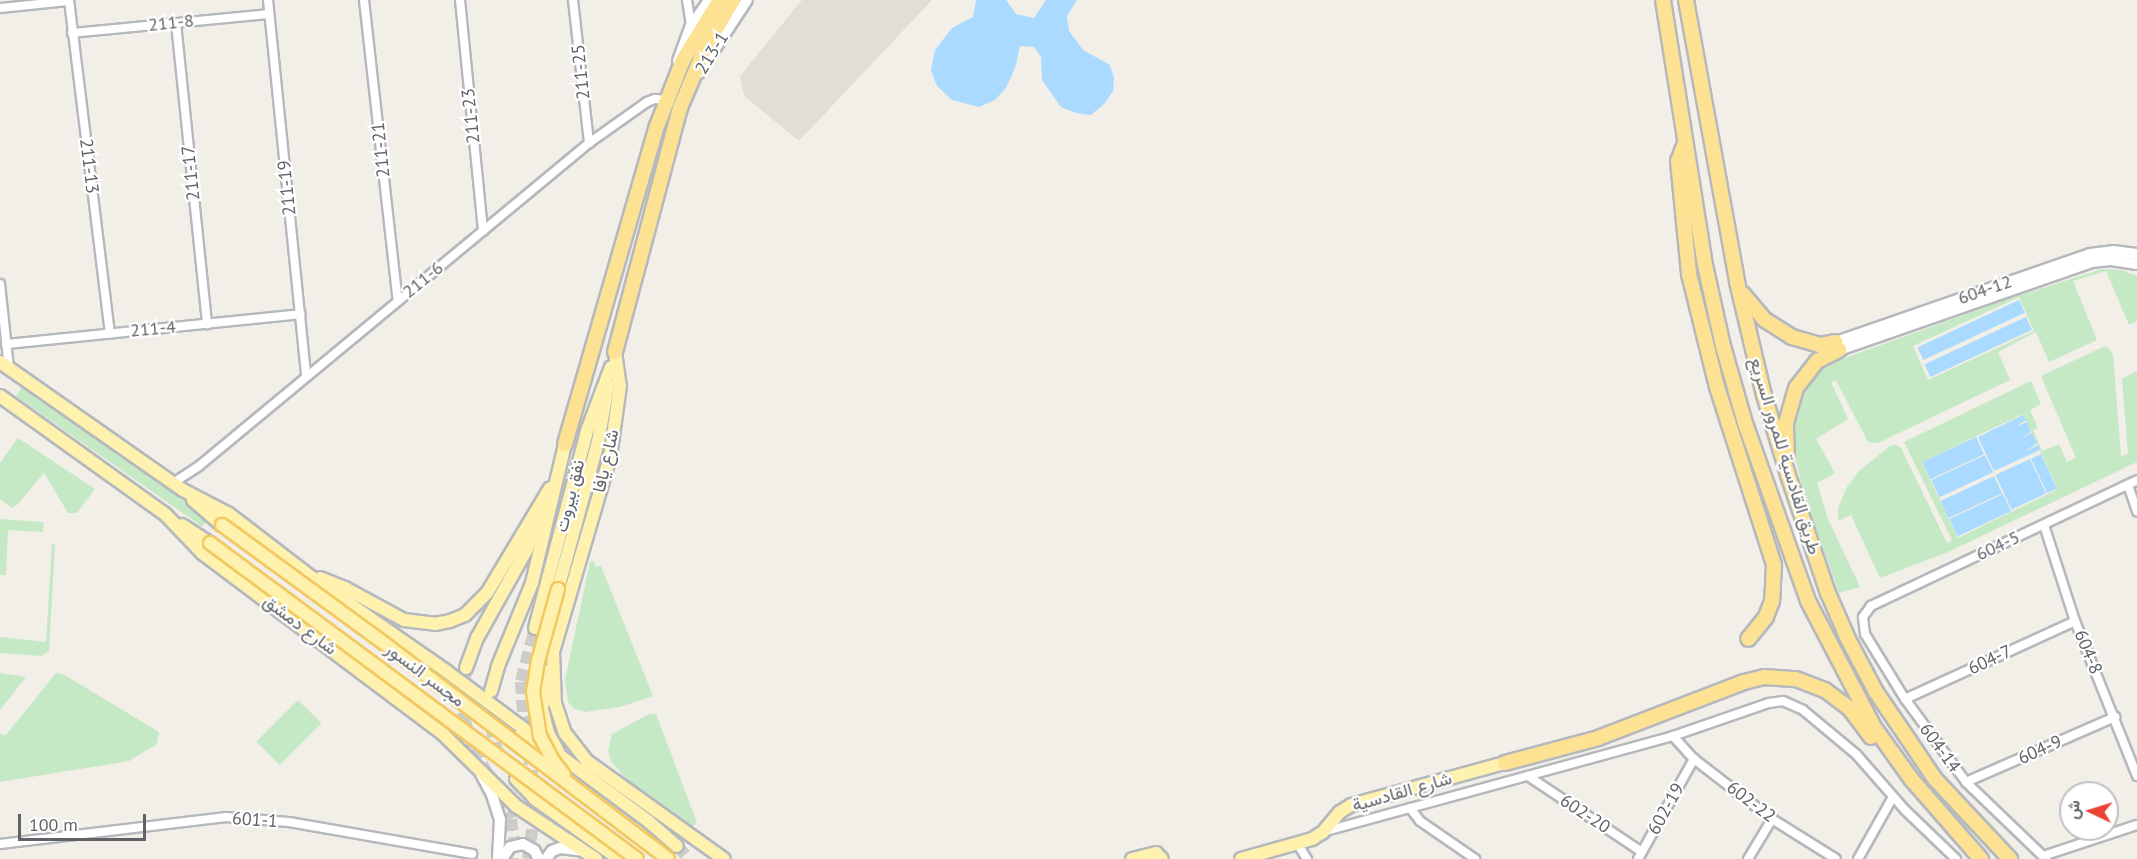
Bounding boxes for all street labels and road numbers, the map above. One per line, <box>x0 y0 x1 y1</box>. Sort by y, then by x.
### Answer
street label: 211-8 <box>147 10 195 36</box>
street label: 213-1 <box>691 28 733 78</box>
street label: 211-25 <box>567 43 595 101</box>
street label: 211-23 <box>457 87 485 145</box>
street label: 211-21 <box>367 121 395 179</box>
street label: 211-13 <box>75 137 103 195</box>
street label: 211-17 <box>177 144 205 202</box>
street label: 211-19 <box>273 159 301 217</box>
street label: 211-6 <box>398 257 448 303</box>
street label: 604-12 <box>1955 271 2015 309</box>
street label: 211-4 <box>129 316 177 342</box>
street label: طريق القادسية للمرور السريع <box>1745 355 1825 557</box>
street label: شارع يافا <box>588 427 624 495</box>
street label: نفق بيروت <box>551 457 589 535</box>
street label: 604-5 <box>1973 527 2023 565</box>
street label: شارع دمشق <box>259 590 341 660</box>
street label: 604-8 <box>2069 627 2107 677</box>
street label: مجسر النسور <box>381 638 469 712</box>
street label: 604-7 <box>1965 641 2015 679</box>
street label: 604-14 <box>1915 719 1965 777</box>
street label: 604-9 <box>2015 731 2065 769</box>
street label: شارع القادسية <box>1350 767 1454 817</box>
street label: 602-22 <box>1722 777 1780 827</box>
street label: 602-19 <box>1643 779 1689 839</box>
street label: 602-20 <box>1556 790 1614 838</box>
street label: 601-1 <box>231 808 279 832</box>

